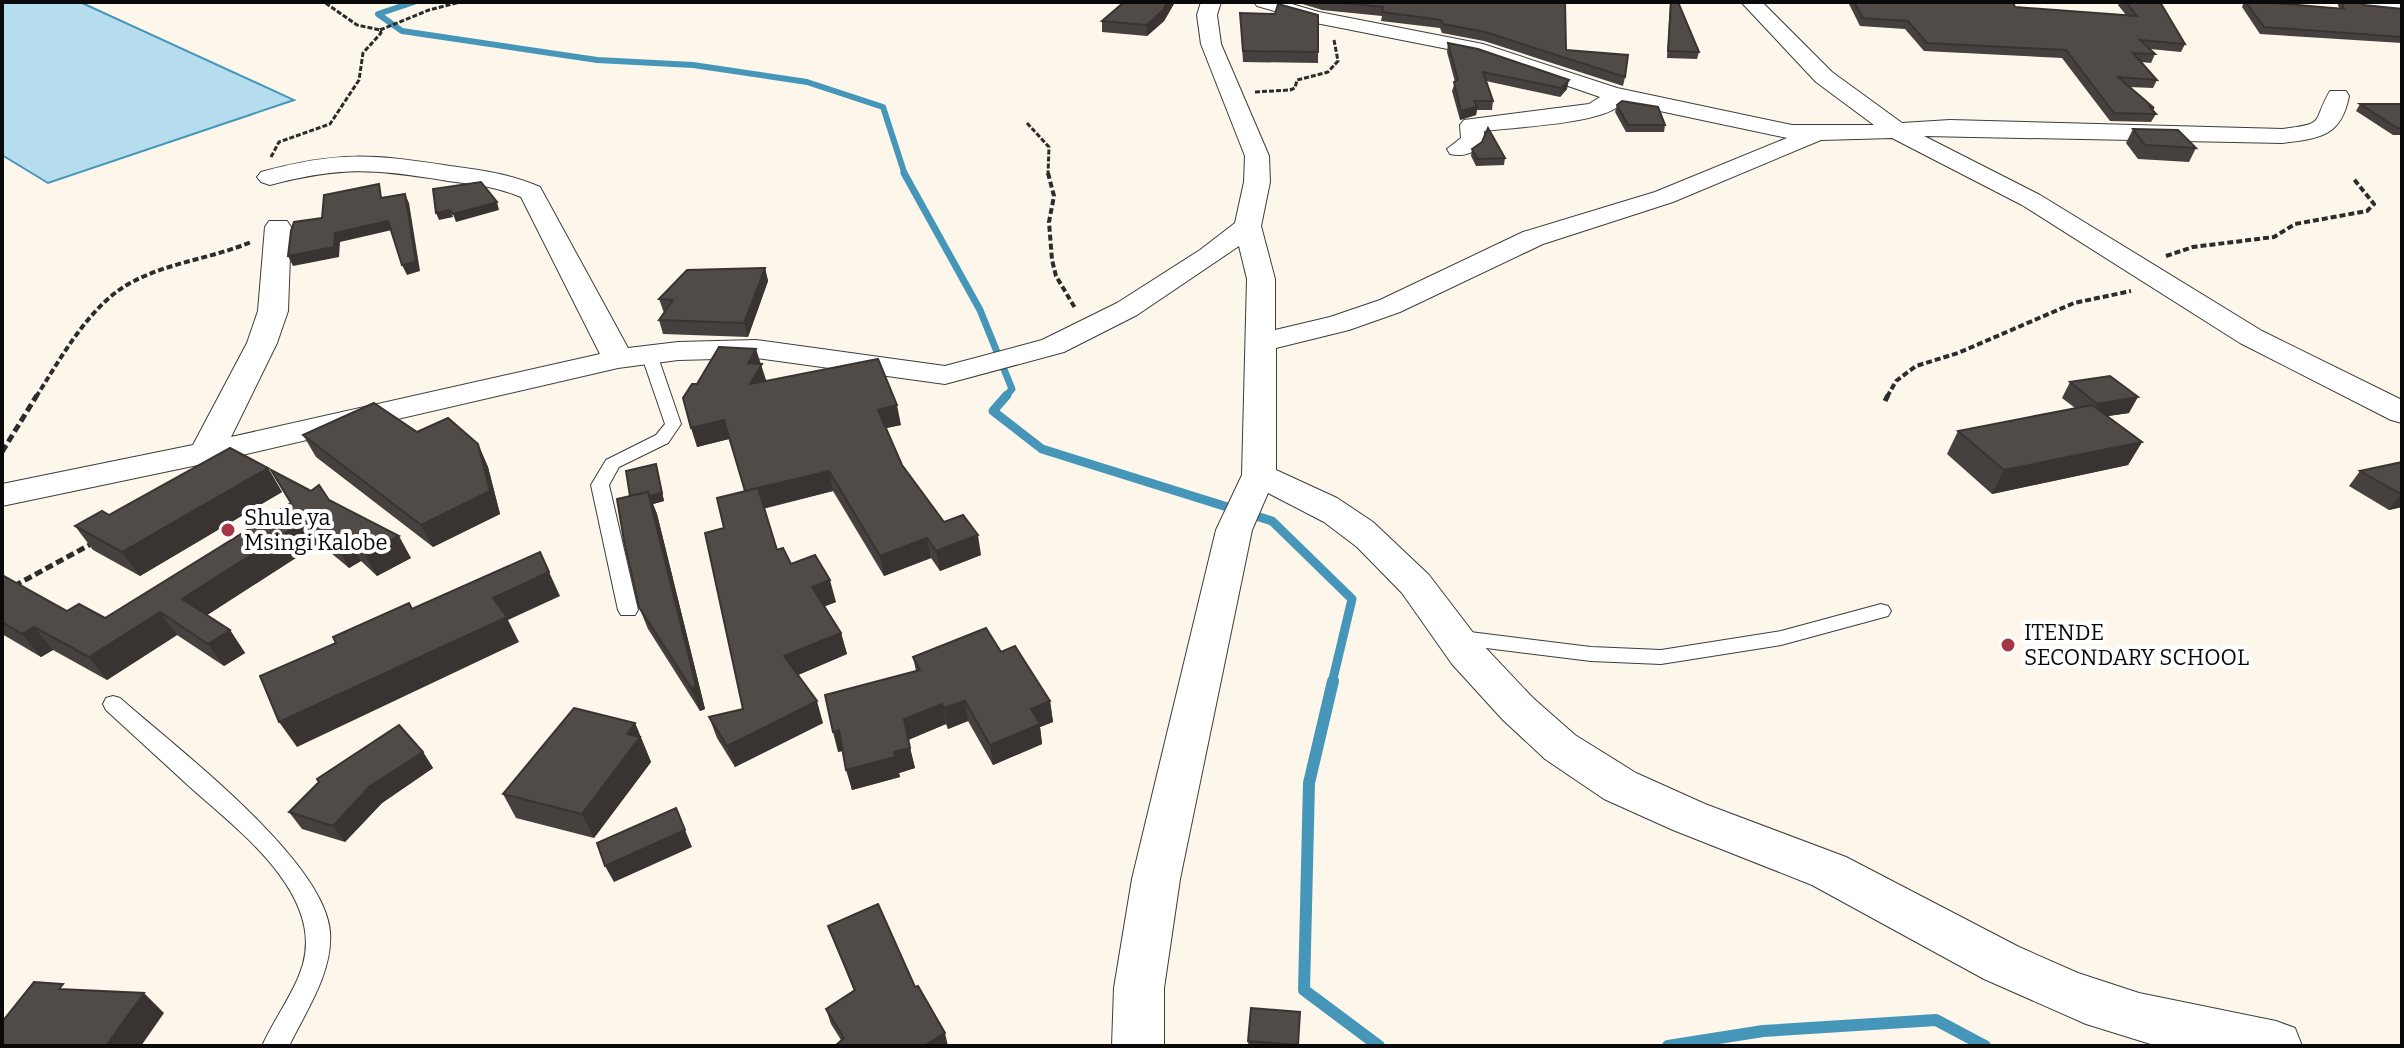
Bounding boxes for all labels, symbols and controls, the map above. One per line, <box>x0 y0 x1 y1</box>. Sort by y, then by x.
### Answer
place label: Shule ya Msingi Kalobe <box>244 504 388 556</box>
marker: Shule ya Msingi Kalobe <box>219 521 237 539</box>
place label: ITENDE SECONDARY SCHOOL <box>2024 619 2249 671</box>
marker: ITENDE SECONDARY SCHOOL <box>1999 636 2017 654</box>

